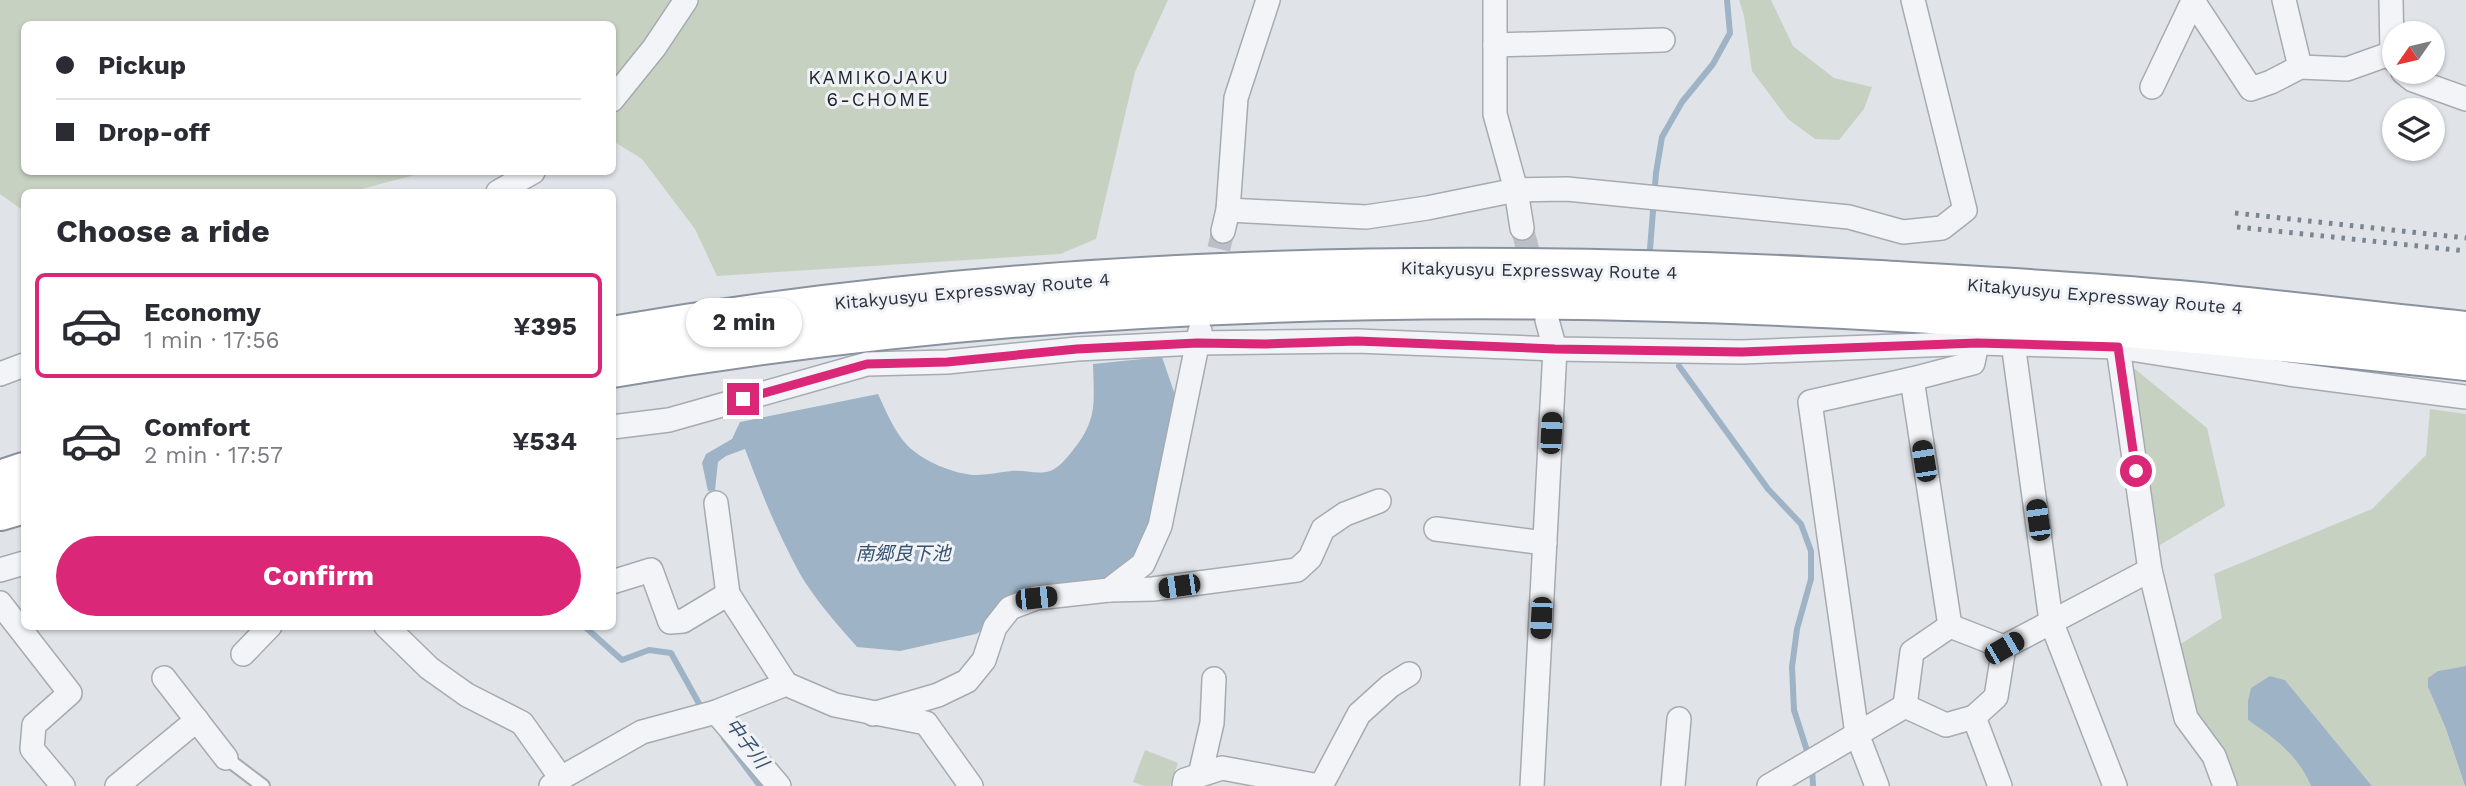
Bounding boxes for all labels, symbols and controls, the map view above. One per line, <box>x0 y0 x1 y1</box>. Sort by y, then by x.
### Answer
north arrow <box>2382 21 2445 84</box>
map controls <box>2382 21 2445 161</box>
text: Pickup <box>98 50 186 80</box>
district label: KAMIKOJAKU 6-CHOME <box>808 66 950 111</box>
button: layers <box>2382 98 2445 161</box>
text: Drop-off <box>98 117 210 147</box>
text: Choose a ride <box>56 212 270 250</box>
street label: Kitakyusyu Expressway Route 4 <box>1400 257 1678 283</box>
street label: Kitakyusyu Expressway Route 4 <box>833 268 1111 314</box>
street label: Kitakyusyu Expressway Route 4 <box>1966 273 2244 319</box>
icon: car <box>60 294 123 357</box>
text: Economy <box>144 297 261 327</box>
callout: 2 min <box>685 298 801 346</box>
text: 2 min <box>713 309 775 336</box>
text: ¥395 <box>513 311 577 341</box>
text: 1 min · 17:56 <box>144 327 280 354</box>
route end <box>727 383 759 415</box>
icon: car <box>60 409 123 472</box>
car <box>1540 411 1563 455</box>
text: Comfort <box>144 412 250 442</box>
text: ¥534 <box>512 426 577 456</box>
car <box>1911 439 1938 483</box>
text: 2 min · 17:57 <box>144 442 283 469</box>
route start <box>2120 455 2152 487</box>
car <box>2025 498 2052 542</box>
button: Confirm <box>56 536 581 616</box>
water label: 南郷良下池 <box>855 542 952 565</box>
car <box>1157 573 1202 599</box>
car <box>1015 585 1058 611</box>
car <box>1530 596 1553 640</box>
car <box>1981 628 2028 668</box>
water label: 中子川 <box>721 713 775 774</box>

